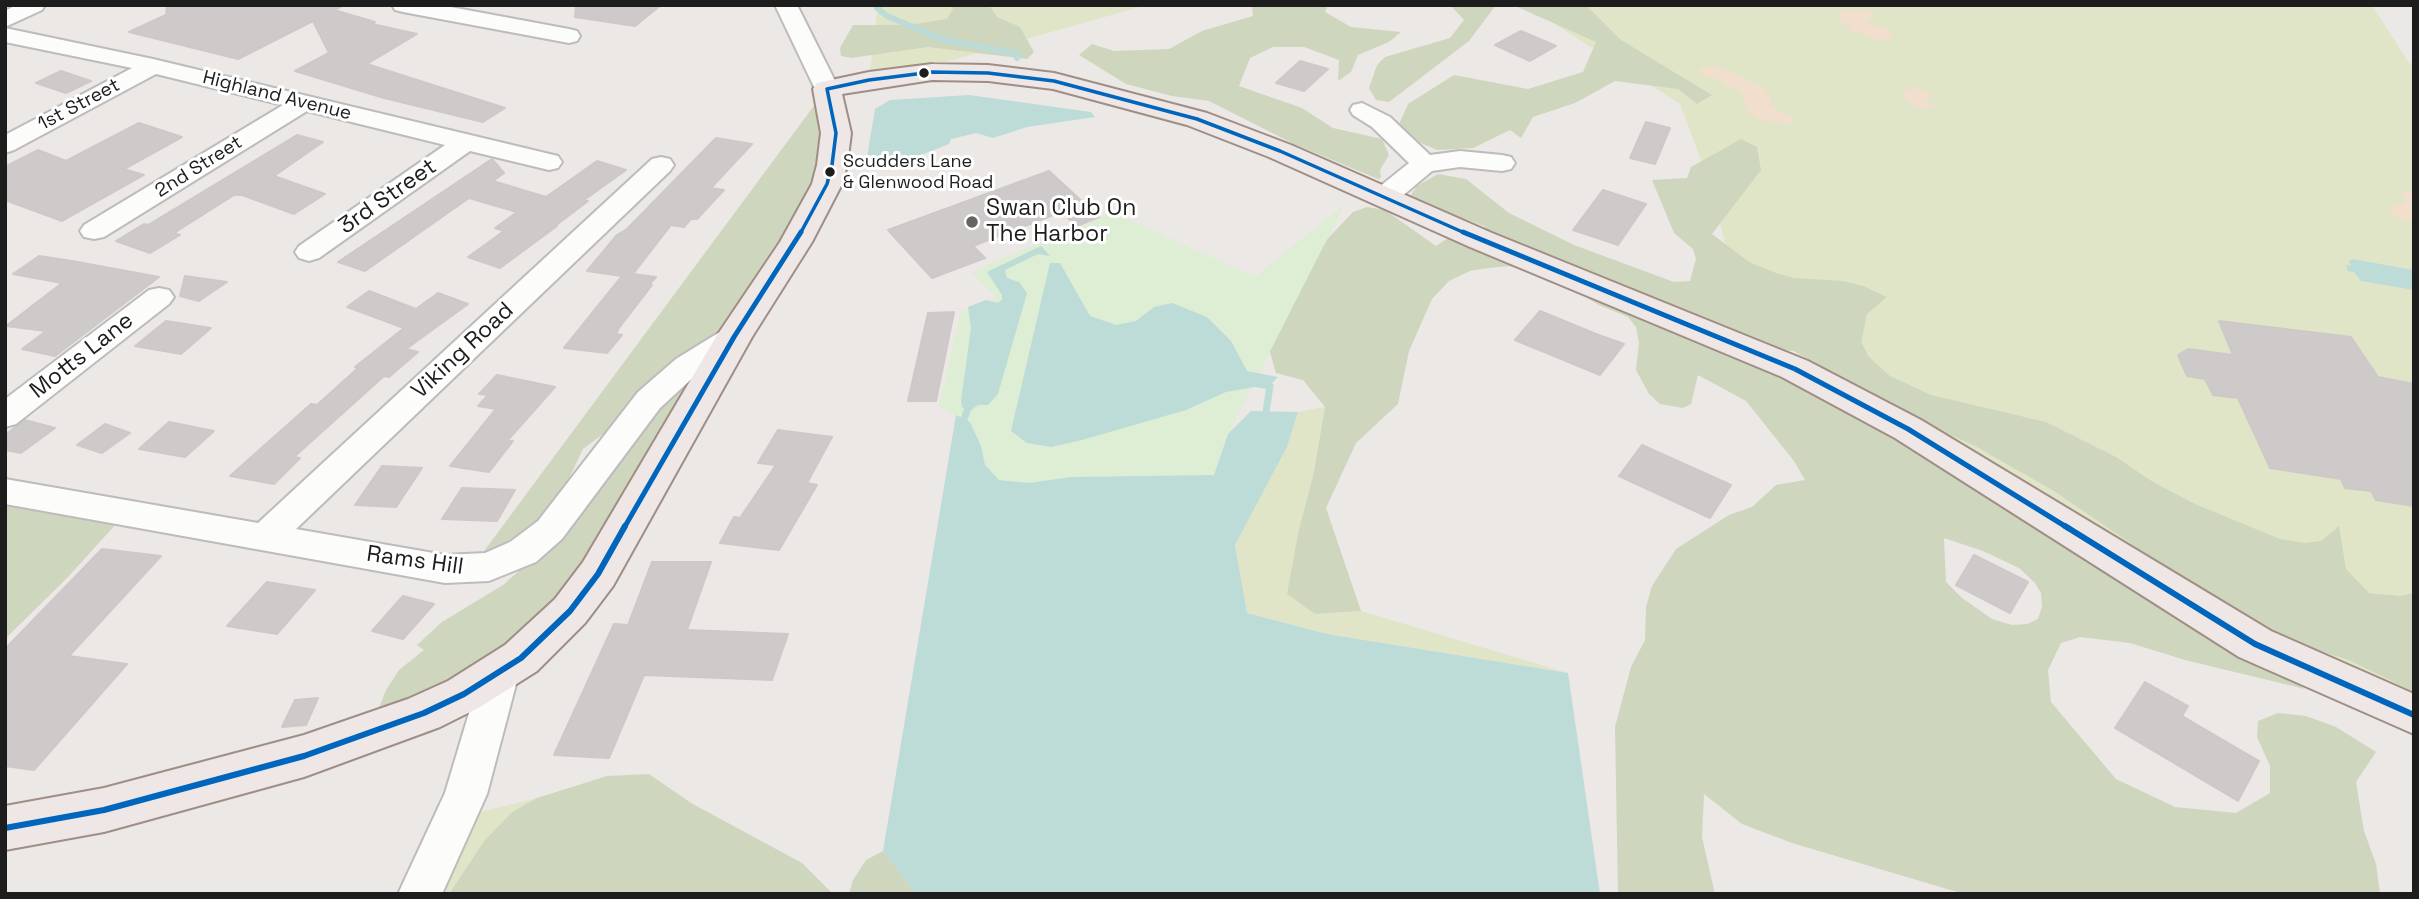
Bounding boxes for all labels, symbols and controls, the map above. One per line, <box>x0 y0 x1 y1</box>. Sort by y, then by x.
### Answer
unlabelled marker <box>917 66 931 80</box>
street label: Highland Avenue <box>200 67 354 125</box>
street label: 1st Street <box>34 74 124 136</box>
street label: 2nd Street <box>151 131 247 203</box>
place label: Scudders Lane & Glenwood Road <box>843 151 993 194</box>
street label: 3rd Street <box>334 153 442 241</box>
marker: Scudders Lane & Glenwood Road <box>823 165 837 179</box>
place label: Swan Club On The Harbor <box>986 195 1136 249</box>
marker: Swan Club On The Harbor <box>964 214 980 230</box>
street label: Viking Road <box>406 297 520 405</box>
street label: Motts Lane <box>25 307 139 405</box>
street label: Rams Hill <box>365 541 465 581</box>

